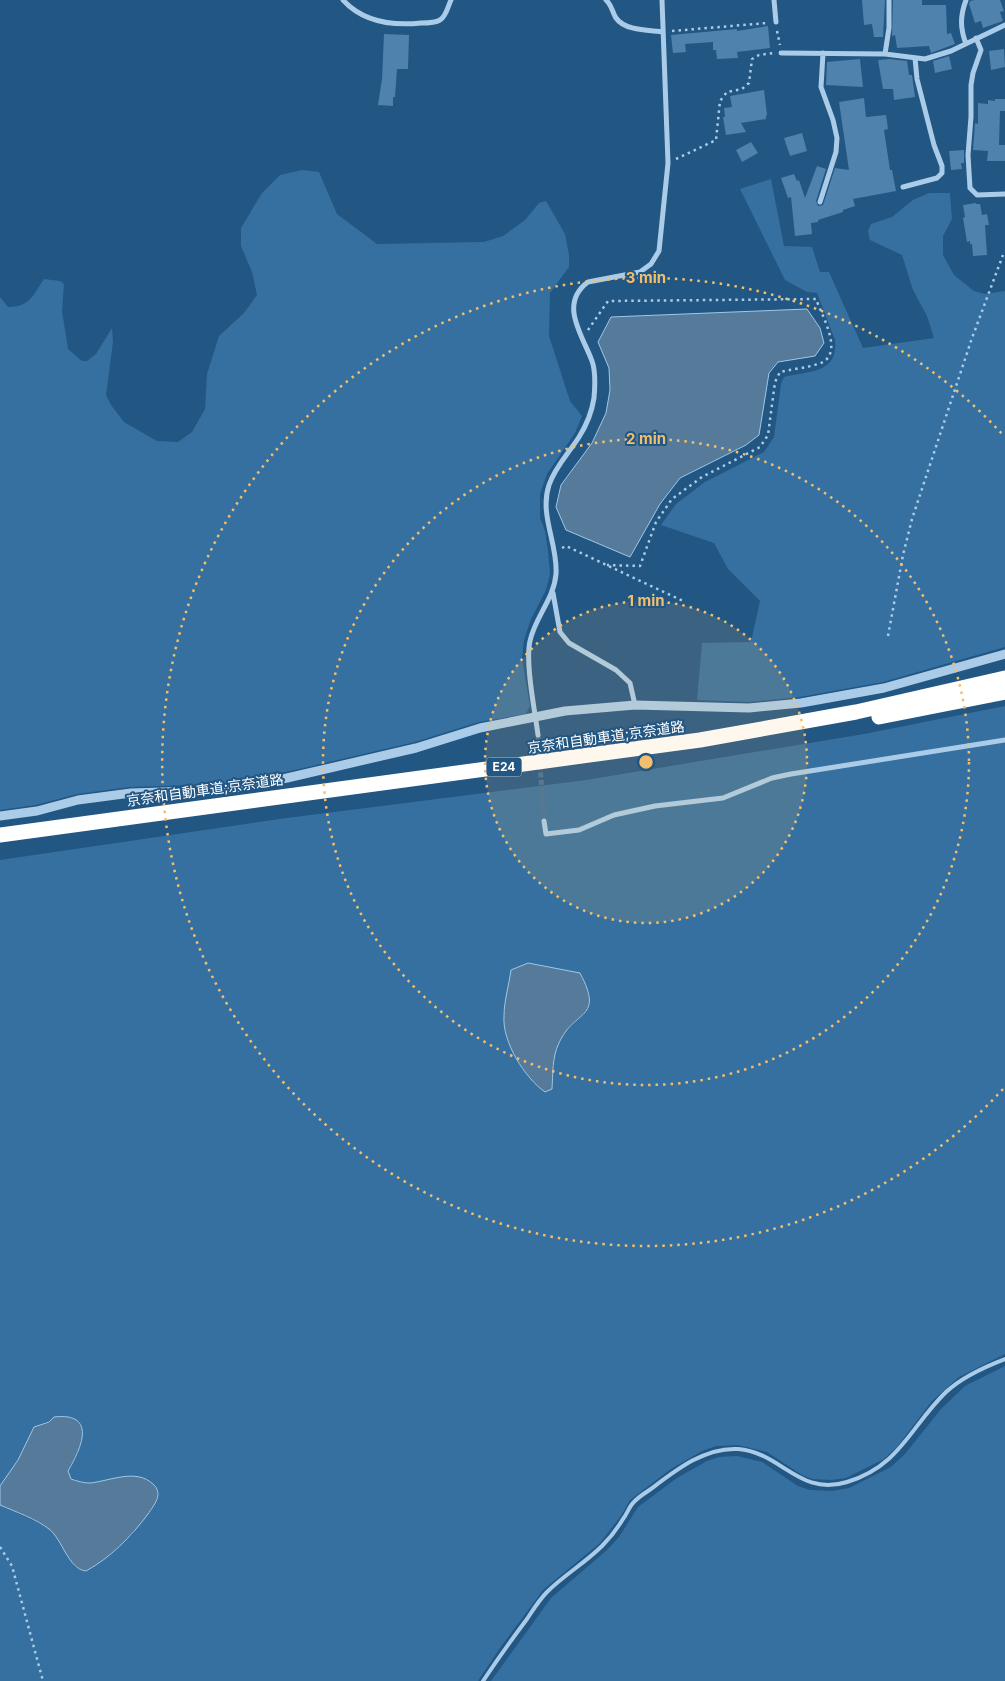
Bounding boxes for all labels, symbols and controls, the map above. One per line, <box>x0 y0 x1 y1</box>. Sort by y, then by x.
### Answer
text: 3 min <box>626 268 666 287</box>
text: 2 min <box>626 429 666 448</box>
text: 1 min <box>627 591 665 610</box>
street label: 京奈和自動車道;京奈道路 <box>526 717 685 756</box>
centre of rings <box>637 753 655 771</box>
road number: E24 <box>486 758 522 776</box>
street label: 京奈和自動車道;京奈道路 <box>125 770 284 809</box>

